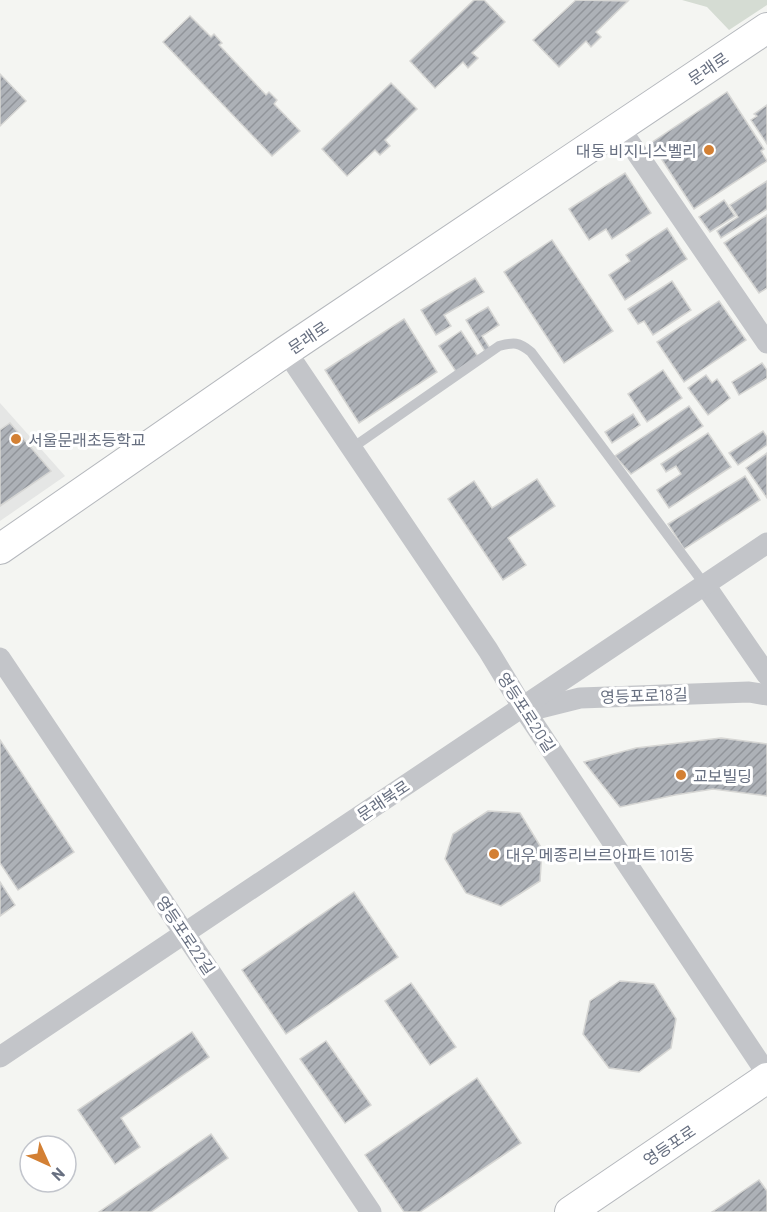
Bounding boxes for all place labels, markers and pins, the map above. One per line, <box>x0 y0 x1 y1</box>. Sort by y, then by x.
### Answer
place label: 대동 비지니스벨리 <box>576 141 697 160</box>
marker: 대동 비지니스벨리 <box>702 143 716 157</box>
place label: 서울문래초등학교 <box>28 430 146 449</box>
marker: 서울문래초등학교 <box>9 432 23 446</box>
place label: 교보빌딩 <box>693 766 752 785</box>
marker: 교보빌딩 <box>674 768 688 782</box>
place label: 대우 메종리브르아파트 101동 <box>506 845 694 864</box>
marker: 대우 메종리브르아파트 101동 <box>487 847 501 861</box>

